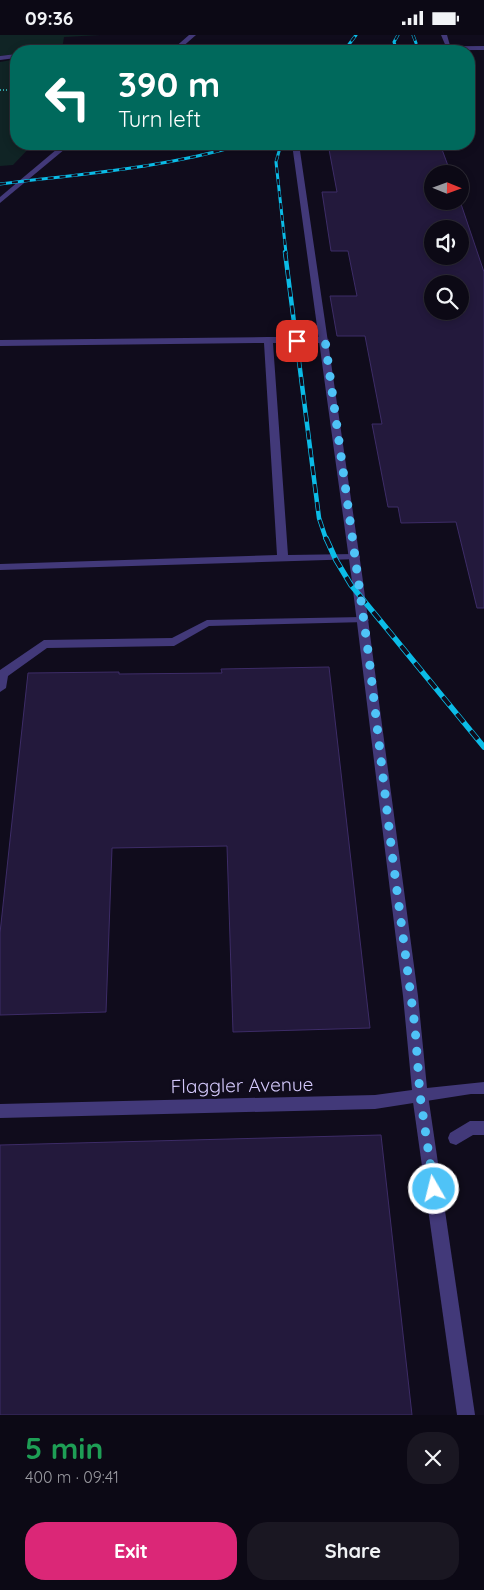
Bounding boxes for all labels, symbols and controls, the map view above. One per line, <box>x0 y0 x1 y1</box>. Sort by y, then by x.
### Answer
text: 09:36 <box>25 6 73 30</box>
text: 390 m <box>118 62 220 106</box>
icon: left <box>35 65 100 130</box>
text: Turn left <box>118 105 201 133</box>
north arrow <box>424 165 469 210</box>
map controls <box>424 165 469 320</box>
button: sound <box>424 220 469 265</box>
button: search <box>424 275 469 320</box>
pin <box>276 320 318 362</box>
icon: arrive <box>283 327 311 355</box>
street label: Flaggler Avenue <box>170 1072 314 1098</box>
position arrow <box>407 1162 459 1214</box>
text: 5 min <box>25 1429 103 1467</box>
button: close <box>407 1432 459 1484</box>
text: 400 m · 09:41 <box>25 1467 119 1487</box>
button: Exit <box>25 1522 237 1580</box>
button: Share <box>247 1522 459 1580</box>

